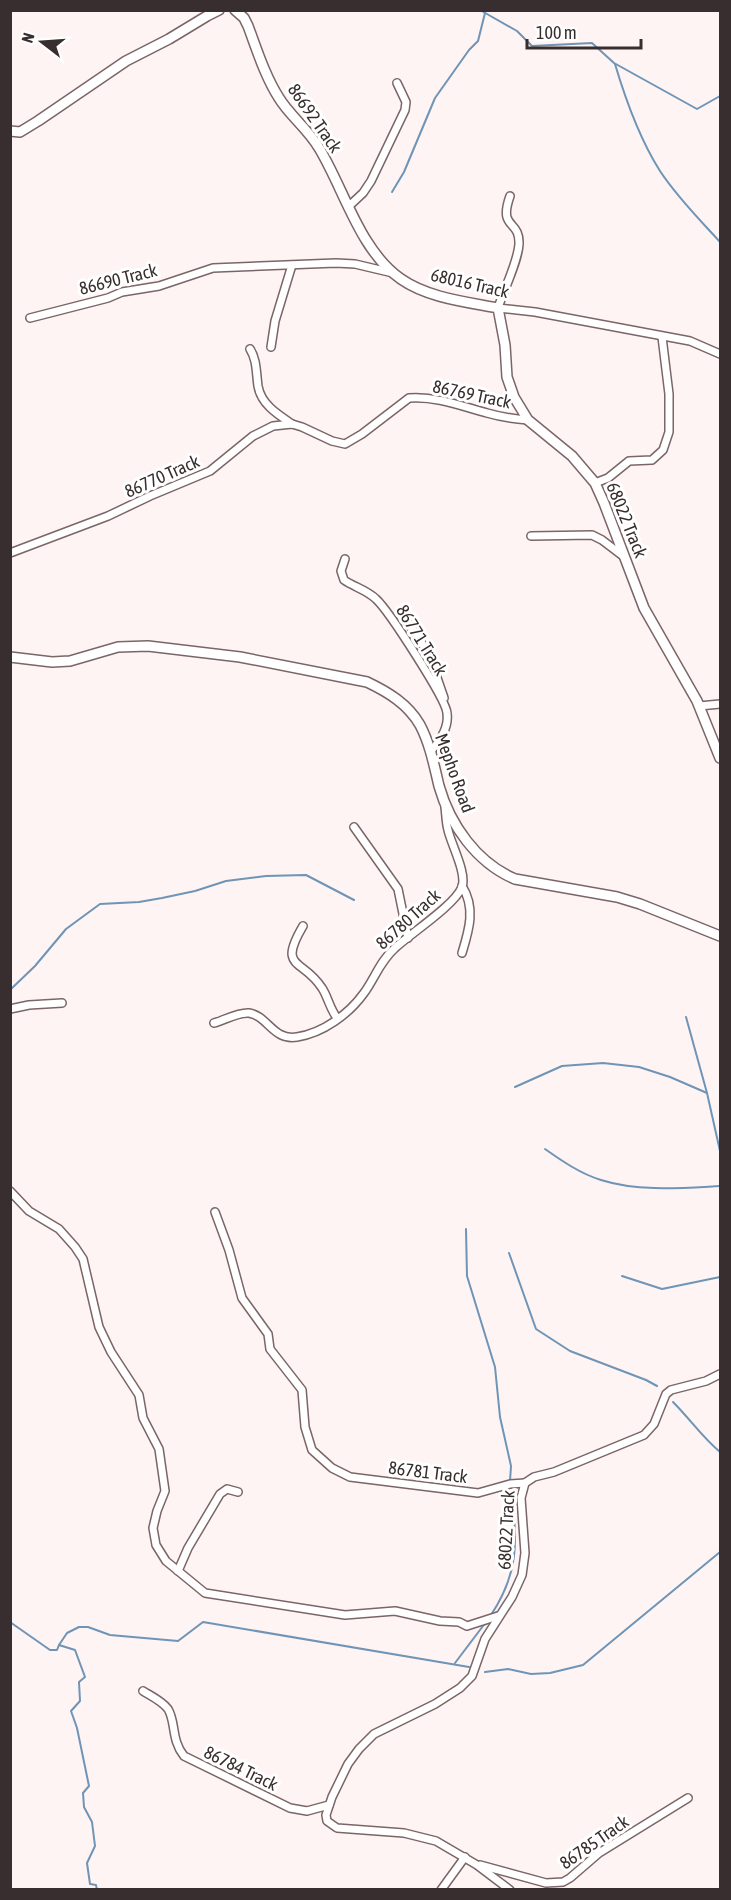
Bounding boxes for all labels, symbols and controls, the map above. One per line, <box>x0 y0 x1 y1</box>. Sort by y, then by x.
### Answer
north arrow <box>12 12 72 72</box>
scale bar <box>527 12 641 50</box>
text: 100 m <box>536 22 577 43</box>
text: N <box>18 30 38 45</box>
street label: 86692 Track <box>284 79 346 157</box>
street label: 86690 Track <box>77 259 159 299</box>
street label: 68016 Track <box>429 264 511 302</box>
street label: 86769 Track <box>431 375 513 413</box>
street label: 86770 Track <box>121 450 203 502</box>
street label: 68022 Track <box>602 479 652 561</box>
street label: 86771 Track <box>392 601 452 679</box>
street label: Mepho Road <box>431 731 479 815</box>
street label: 86780 Track <box>371 885 445 953</box>
street label: 86781 Track <box>387 1457 469 1487</box>
street label: 68022 Track <box>493 1490 519 1570</box>
street label: 86784 Track <box>201 1741 281 1795</box>
street label: 86785 Track <box>555 1811 633 1873</box>

